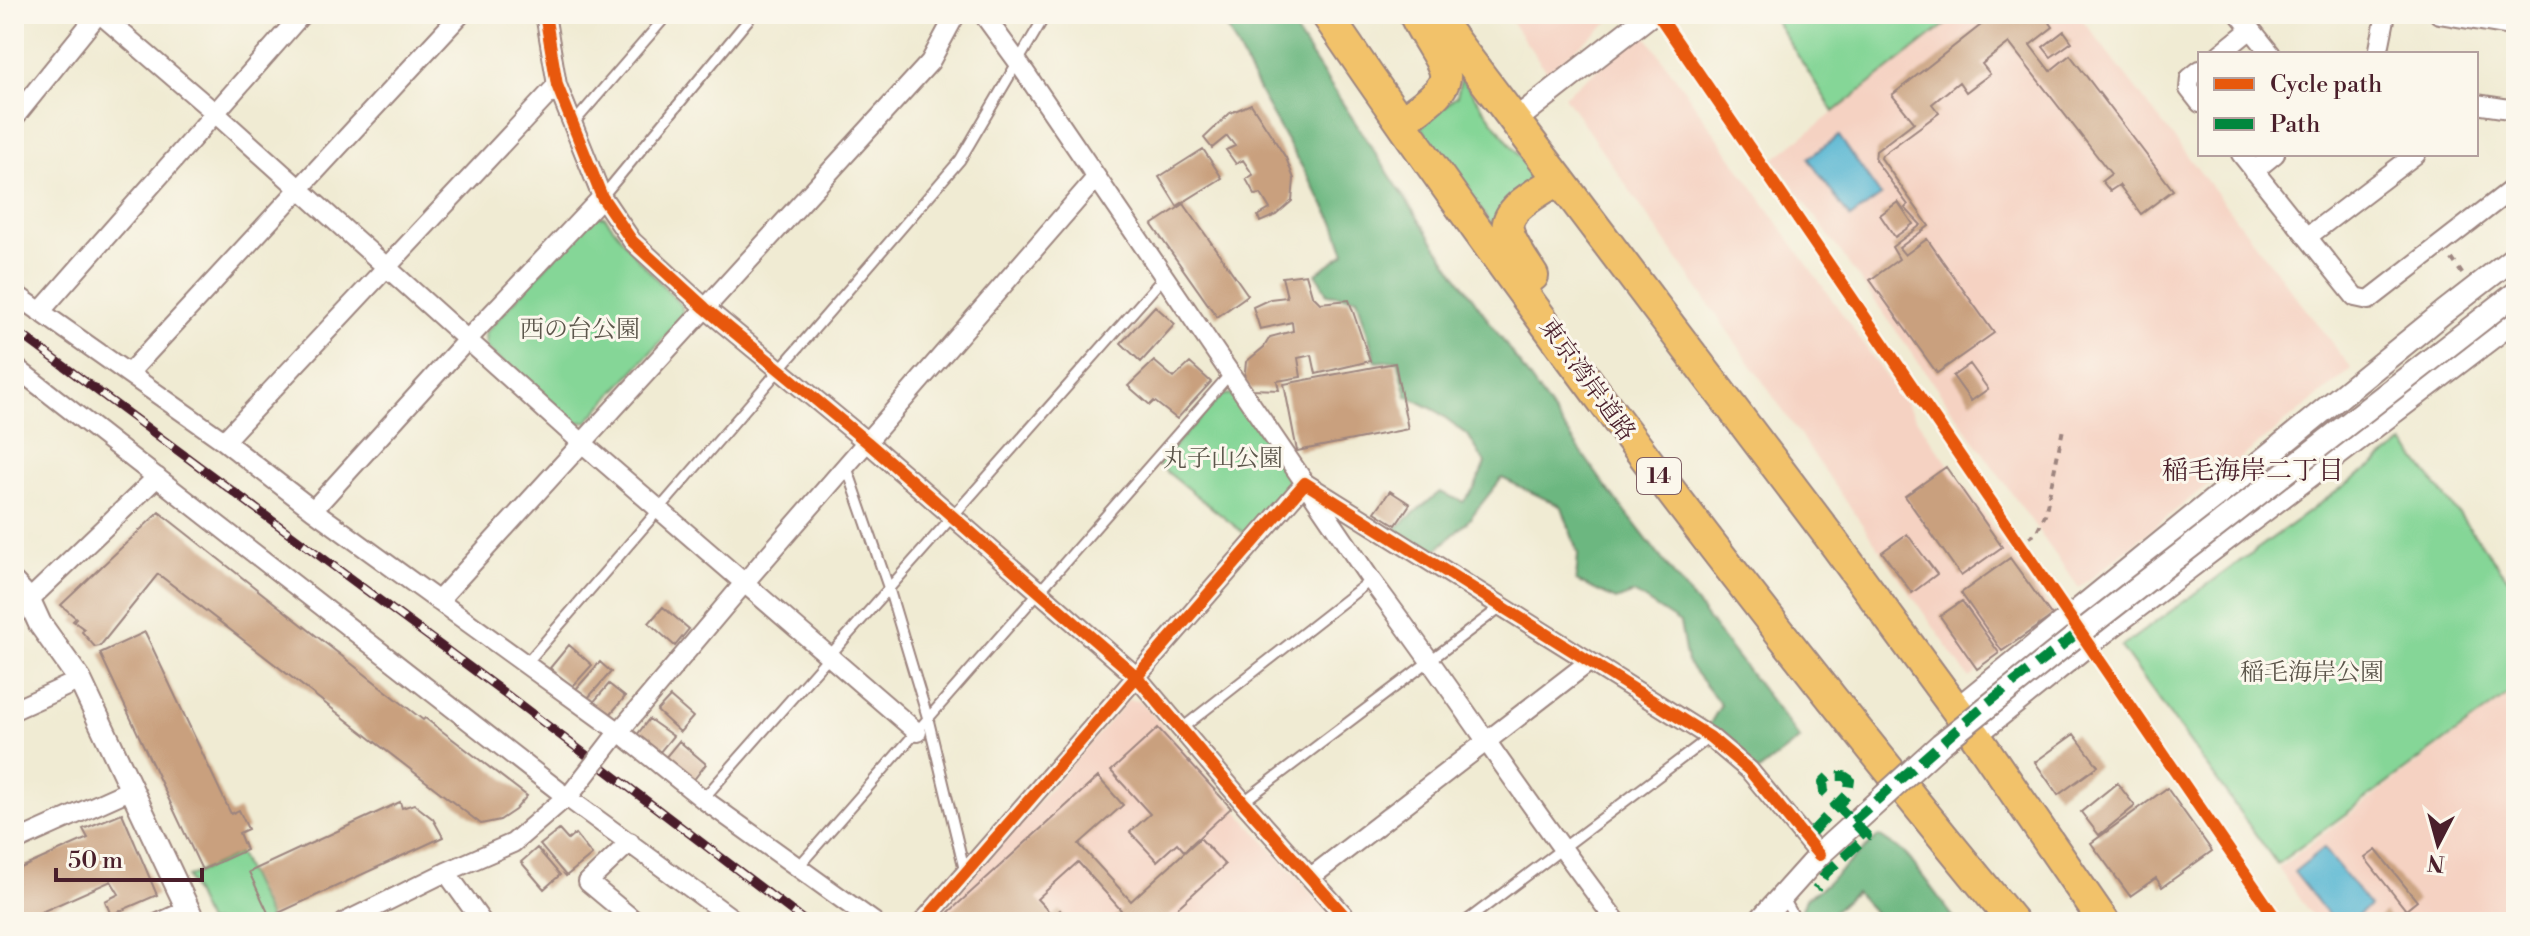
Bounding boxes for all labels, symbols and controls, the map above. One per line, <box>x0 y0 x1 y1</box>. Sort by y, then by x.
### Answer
legend <box>2198 52 2478 156</box>
text: Cycle path <box>2270 70 2382 100</box>
text: Path <box>2270 110 2320 140</box>
street label: 東京湾岸道路 <box>1533 313 1641 447</box>
park label: 西の台公園 <box>520 315 640 345</box>
park label: 丸子山公園 <box>1163 444 1283 474</box>
district label: 稲毛海岸二丁目 <box>2162 455 2344 487</box>
road number: 14 <box>1637 458 1681 494</box>
park label: 稲毛海岸公園 <box>2240 658 2384 688</box>
north arrow <box>2398 804 2478 884</box>
scale bar <box>56 832 202 882</box>
text: 50 m <box>68 846 123 876</box>
text: N <box>2425 848 2446 877</box>

